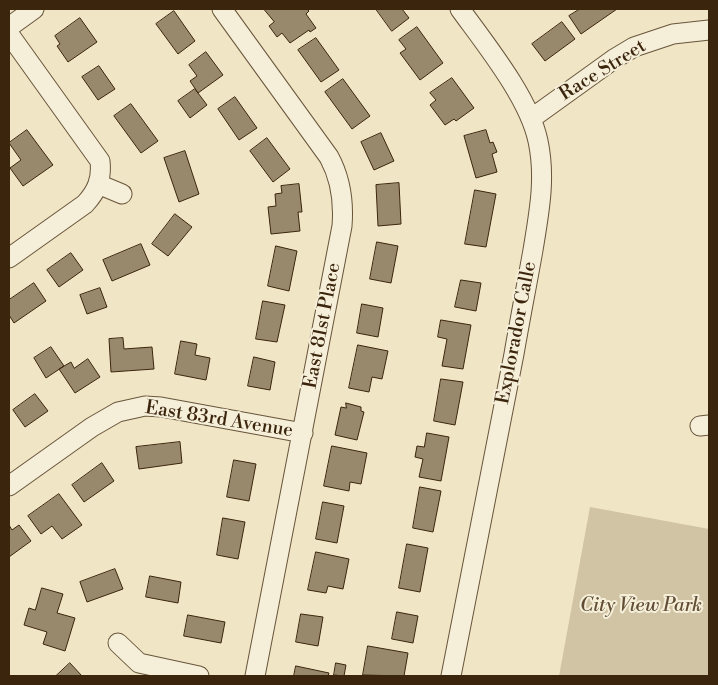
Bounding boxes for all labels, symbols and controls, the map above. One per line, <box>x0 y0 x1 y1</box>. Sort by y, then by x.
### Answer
street label: Race Street <box>555 35 651 107</box>
street label: Explorador Calle <box>492 260 542 406</box>
street label: East 81st Place <box>300 261 346 391</box>
street label: East 83rd Avenue <box>143 397 295 443</box>
park label: City View Park <box>580 595 702 617</box>

